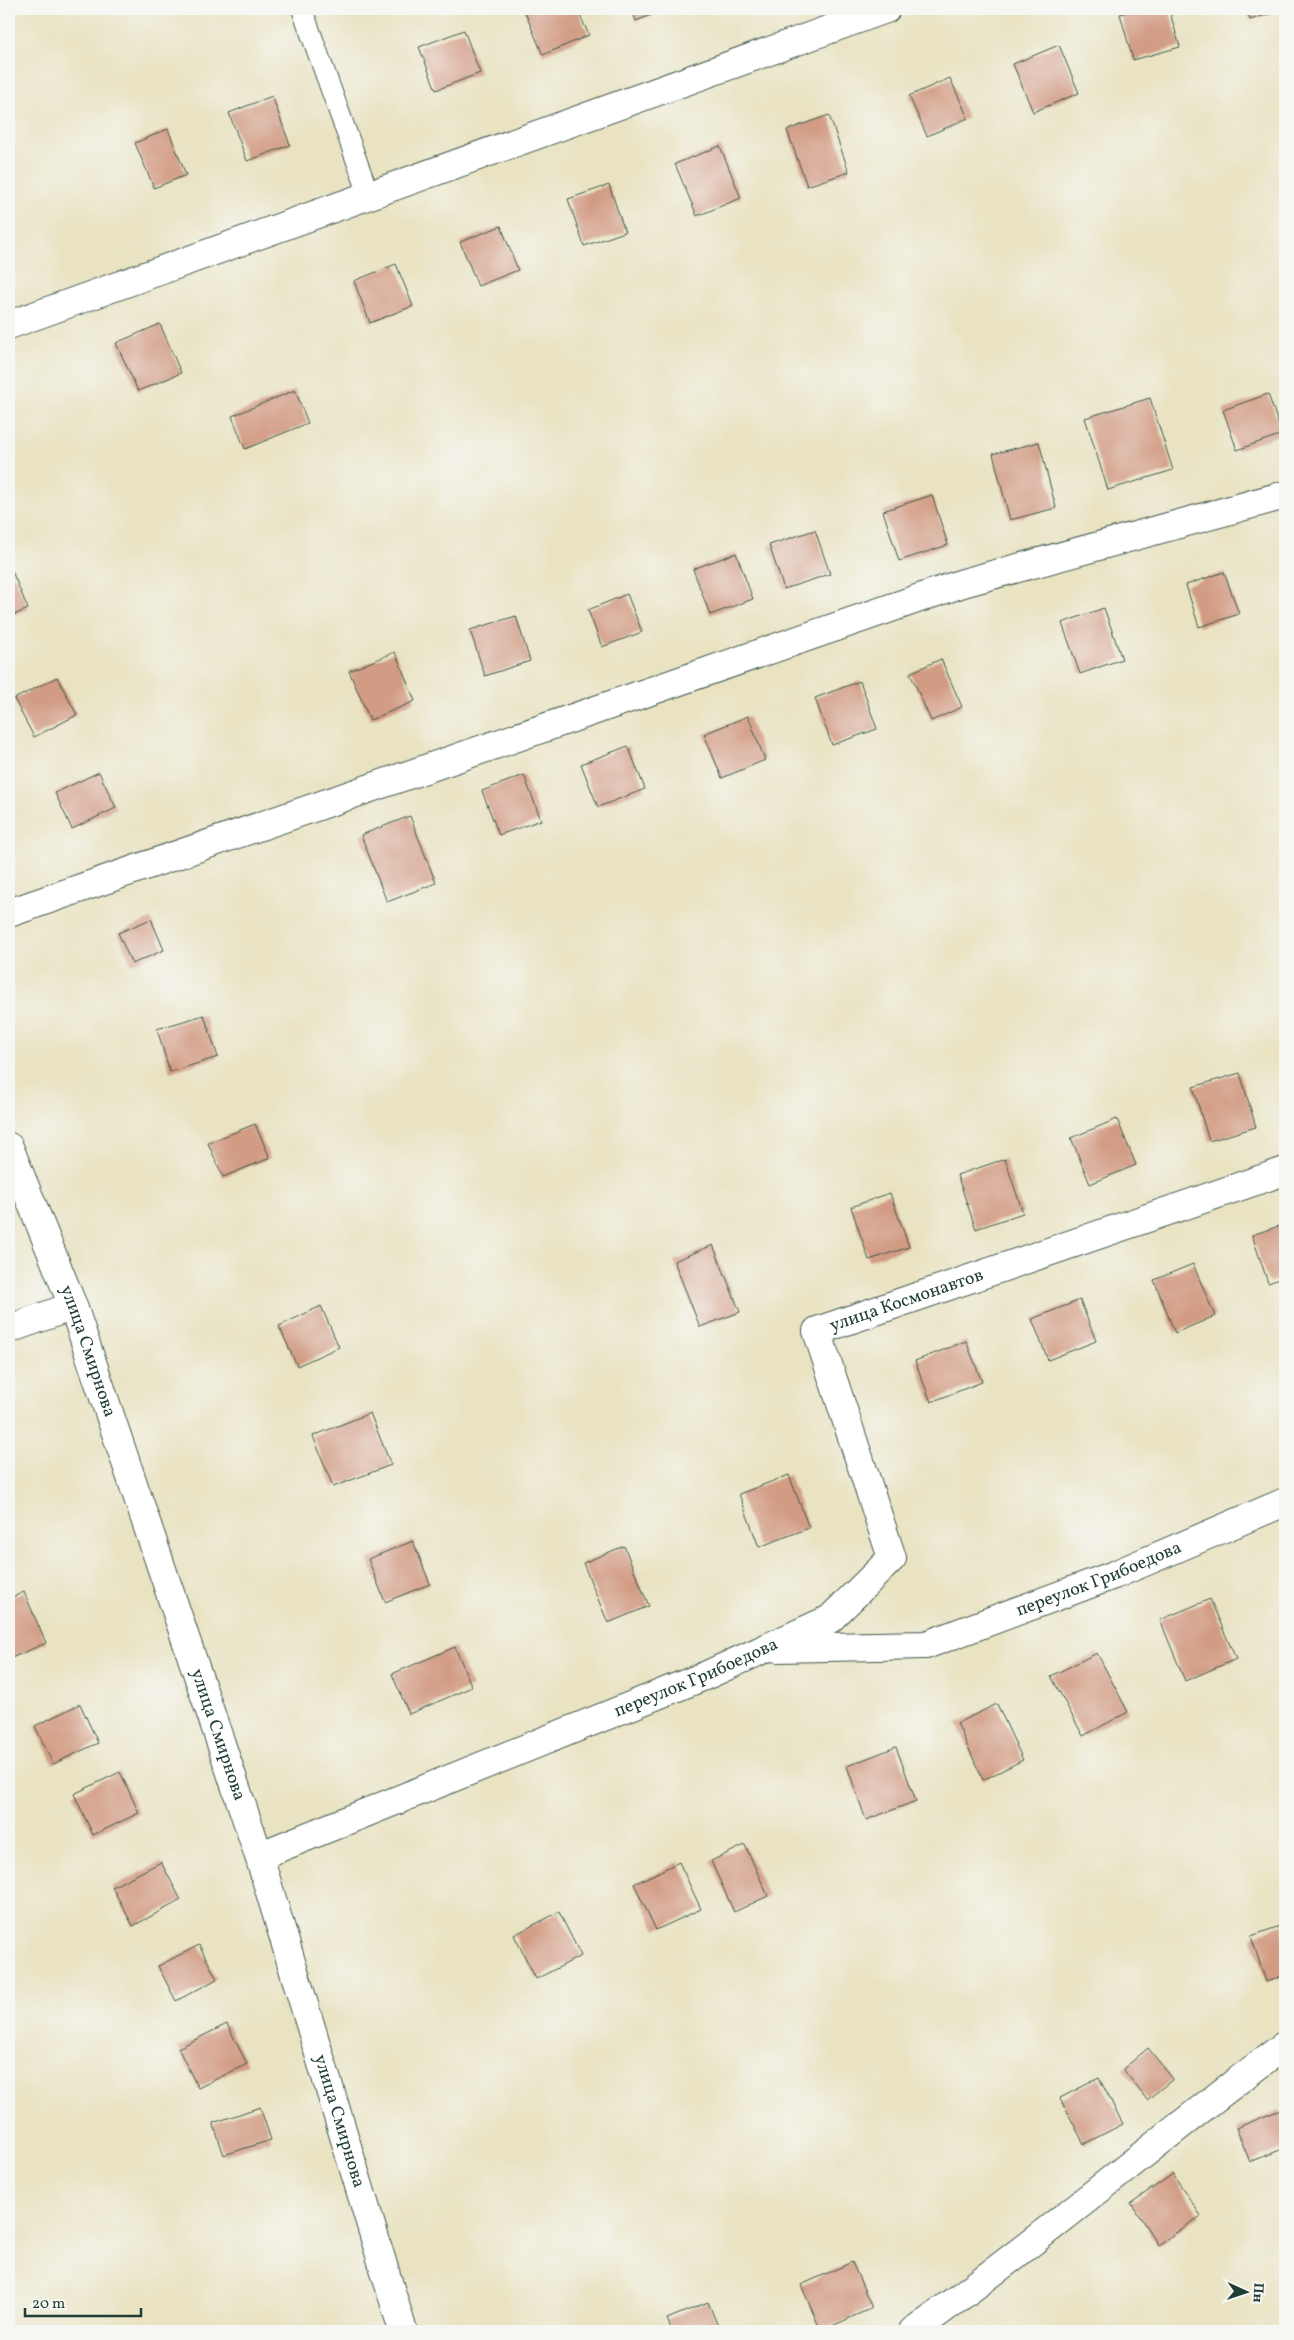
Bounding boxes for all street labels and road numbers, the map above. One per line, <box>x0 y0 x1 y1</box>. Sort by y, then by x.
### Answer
street label: улица Космонавтов <box>826 1263 987 1338</box>
street label: улица Смирнова <box>53 1282 122 1420</box>
street label: переулок Грибоедова <box>1013 1535 1185 1623</box>
street label: переулок Грибоедова <box>610 1632 782 1724</box>
street label: улица Смирнова <box>184 1665 252 1804</box>
street label: улица Смирнова <box>307 2052 371 2191</box>

